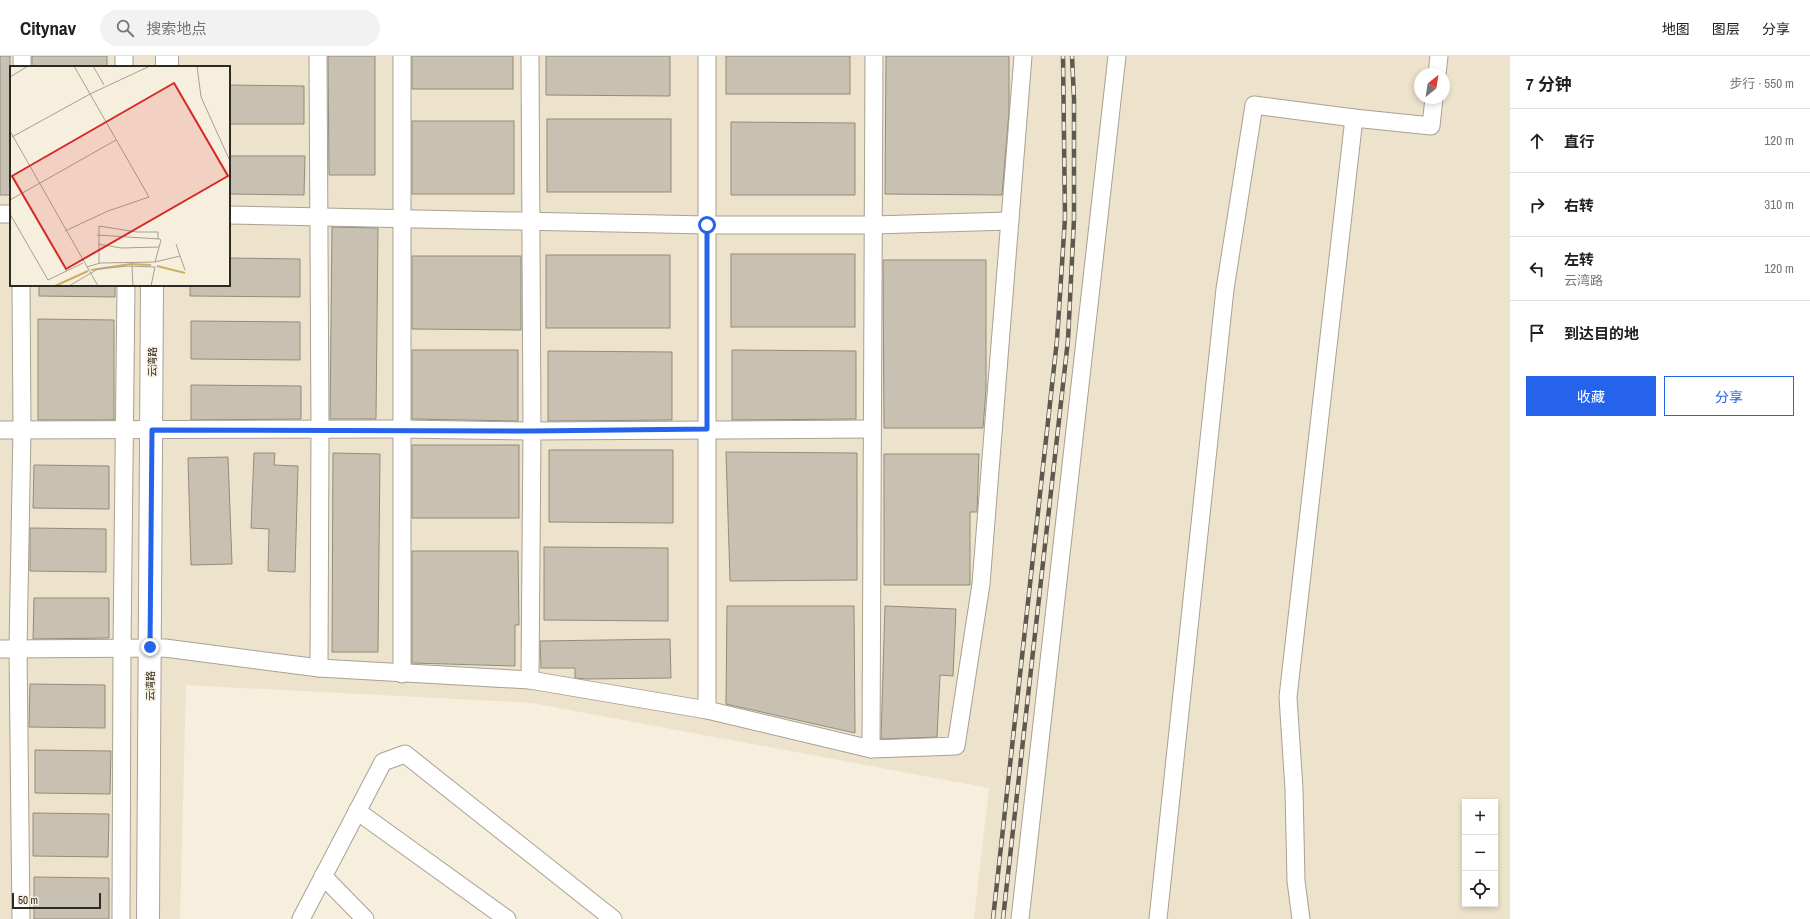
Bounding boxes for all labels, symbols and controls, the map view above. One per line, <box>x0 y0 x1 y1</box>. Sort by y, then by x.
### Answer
search box <box>100 10 380 46</box>
text: Citynav <box>20 15 76 41</box>
icon: search <box>114 17 136 39</box>
text: 搜索地点 <box>146 18 206 39</box>
text: 地图 <box>1662 20 1690 38</box>
text: 图层 <box>1712 20 1740 38</box>
text: 分享 <box>1762 20 1790 38</box>
inset map <box>10 66 230 286</box>
north arrow <box>1414 68 1450 104</box>
text: 7 分钟 <box>1526 72 1572 95</box>
text: 步行 · 550 m <box>1729 75 1794 92</box>
icon: ahead <box>1526 130 1548 152</box>
text: 直行 <box>1564 131 1594 152</box>
text: 120 m <box>1764 132 1794 149</box>
icon: right <box>1526 194 1548 216</box>
text: 右转 <box>1564 195 1594 216</box>
text: 310 m <box>1764 196 1794 213</box>
route start <box>698 216 716 234</box>
text: 左转 <box>1564 249 1594 270</box>
icon: left <box>1526 258 1548 280</box>
text: 120 m <box>1764 260 1794 277</box>
text: 云湾路 <box>1564 272 1603 289</box>
icon: arrive <box>1526 322 1548 344</box>
text: 到达目的地 <box>1564 323 1639 344</box>
street label: 云湾路 <box>146 347 159 377</box>
button: 收藏 <box>1526 376 1656 416</box>
button: 分享 <box>1664 376 1794 416</box>
route end <box>141 638 159 656</box>
street label: 云湾路 <box>144 671 157 701</box>
map controls <box>1462 799 1498 907</box>
button: + <box>1462 799 1498 835</box>
button: − <box>1462 835 1498 871</box>
button: locate <box>1462 871 1498 907</box>
scale bar <box>12 891 101 910</box>
text: 50 m <box>18 893 38 907</box>

